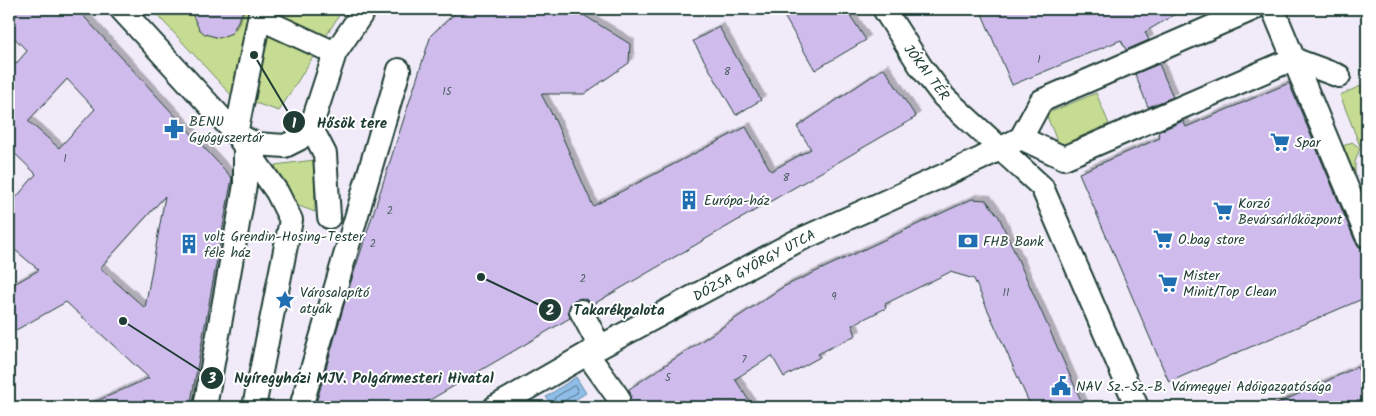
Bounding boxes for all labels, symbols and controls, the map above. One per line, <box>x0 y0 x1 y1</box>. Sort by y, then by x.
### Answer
street label: JÓKAI TÉR <box>898 40 955 105</box>
house number: 1 <box>1037 51 1041 69</box>
house number: 8 <box>724 63 731 81</box>
house number: 15 <box>442 83 453 101</box>
callout: Hősök tere <box>282 107 397 137</box>
place label: BENU Gyógyszertár <box>189 111 265 149</box>
text: 1 <box>292 112 297 136</box>
text: Hősök tere <box>317 112 388 136</box>
pharmacy icon: BENU Gyógyszertár <box>163 118 185 140</box>
supermarket icon: Spar <box>1269 131 1291 153</box>
place label: Spar <box>1295 132 1322 154</box>
house number: 1 <box>63 150 67 168</box>
house number: 8 <box>783 169 790 187</box>
building icon: Európa-ház <box>678 189 700 211</box>
place label: Európa-ház <box>704 190 770 212</box>
place label: Korzó Bevársárlóközpont <box>1238 193 1343 231</box>
supermarket icon: Korzó Bevársárlóközpont <box>1212 200 1234 222</box>
house number: 2 <box>387 202 393 220</box>
street label: DÓZSA GYÖRGY UTCA <box>689 224 820 308</box>
place label: volt Grendin-Hosing-Tester féle ház <box>204 226 365 264</box>
supermarket icon: O.bag store <box>1152 228 1174 250</box>
place label: O.bag store <box>1178 229 1245 251</box>
bank icon: FHB Bank <box>957 230 979 252</box>
place label: FHB Bank <box>983 231 1044 253</box>
building icon: volt Grendin-Hosing-Tester féle ház <box>178 233 200 255</box>
house number: 2 <box>370 235 376 253</box>
place label: Mister Minit/Top Clean <box>1183 265 1277 303</box>
house number: 2 <box>580 270 586 288</box>
supermarket icon: Mister Minit/Top Clean <box>1157 272 1179 294</box>
place label: Városalapító atyák <box>300 282 370 320</box>
house number: 11 <box>1003 284 1009 302</box>
house number: 9 <box>831 288 837 306</box>
place icon: Városalapító atyák <box>274 289 296 311</box>
callout: Takarékpalota <box>538 295 674 325</box>
text: 2 <box>546 299 555 323</box>
text: Takarékpalota <box>573 299 665 323</box>
house number: 7 <box>741 351 747 369</box>
callout: Nyíregyházi MJV. Polgármesteri Hivatal <box>199 363 503 393</box>
text: 3 <box>207 367 216 391</box>
text: Nyíregyházi MJV. Polgármesteri Hivatal <box>234 367 494 391</box>
house number: 5 <box>665 369 672 387</box>
public building icon: NAV Sz.-Sz.-B. Vármegyei Adóigazgatósága <box>1050 375 1072 397</box>
place label: NAV Sz.-Sz.-B. Vármegyei Adóigazgatósága <box>1076 376 1331 398</box>

